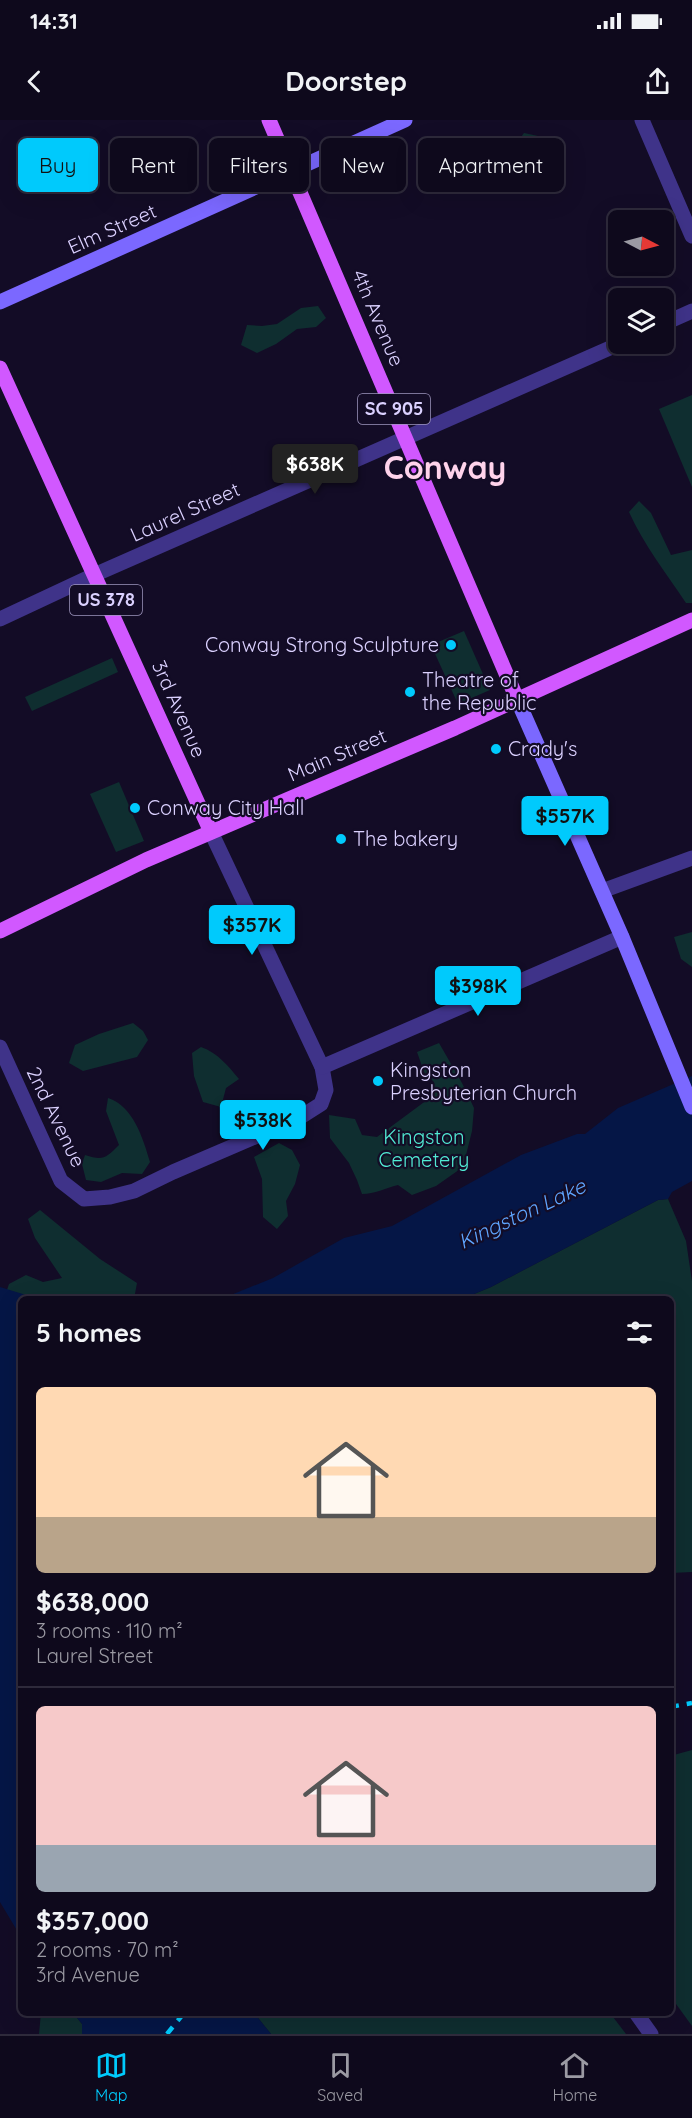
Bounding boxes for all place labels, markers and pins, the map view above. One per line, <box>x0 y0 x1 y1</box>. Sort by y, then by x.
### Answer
pin: $638K <box>273 444 357 495</box>
place label: Conway Strong Sculpture <box>205 632 439 657</box>
marker: Conway Strong Sculpture <box>444 638 458 652</box>
place label: Theatre of the Republic <box>422 667 536 715</box>
marker: Theatre of the Republic <box>403 685 417 699</box>
place label: Crady's <box>508 736 577 761</box>
marker: Crady's <box>489 742 503 756</box>
place label: Conway City Hall <box>147 795 304 820</box>
pin: $557K <box>523 796 607 847</box>
marker: Conway City Hall <box>128 801 142 815</box>
place label: The bakery <box>353 826 458 851</box>
marker: The bakery <box>334 832 348 846</box>
pin: $357K <box>210 905 294 956</box>
pin: $398K <box>436 966 520 1017</box>
place label: Kingston Presbyterian Church <box>390 1057 577 1105</box>
marker: Kingston Presbyterian Church <box>371 1074 385 1088</box>
pin: $538K <box>221 1100 305 1151</box>

